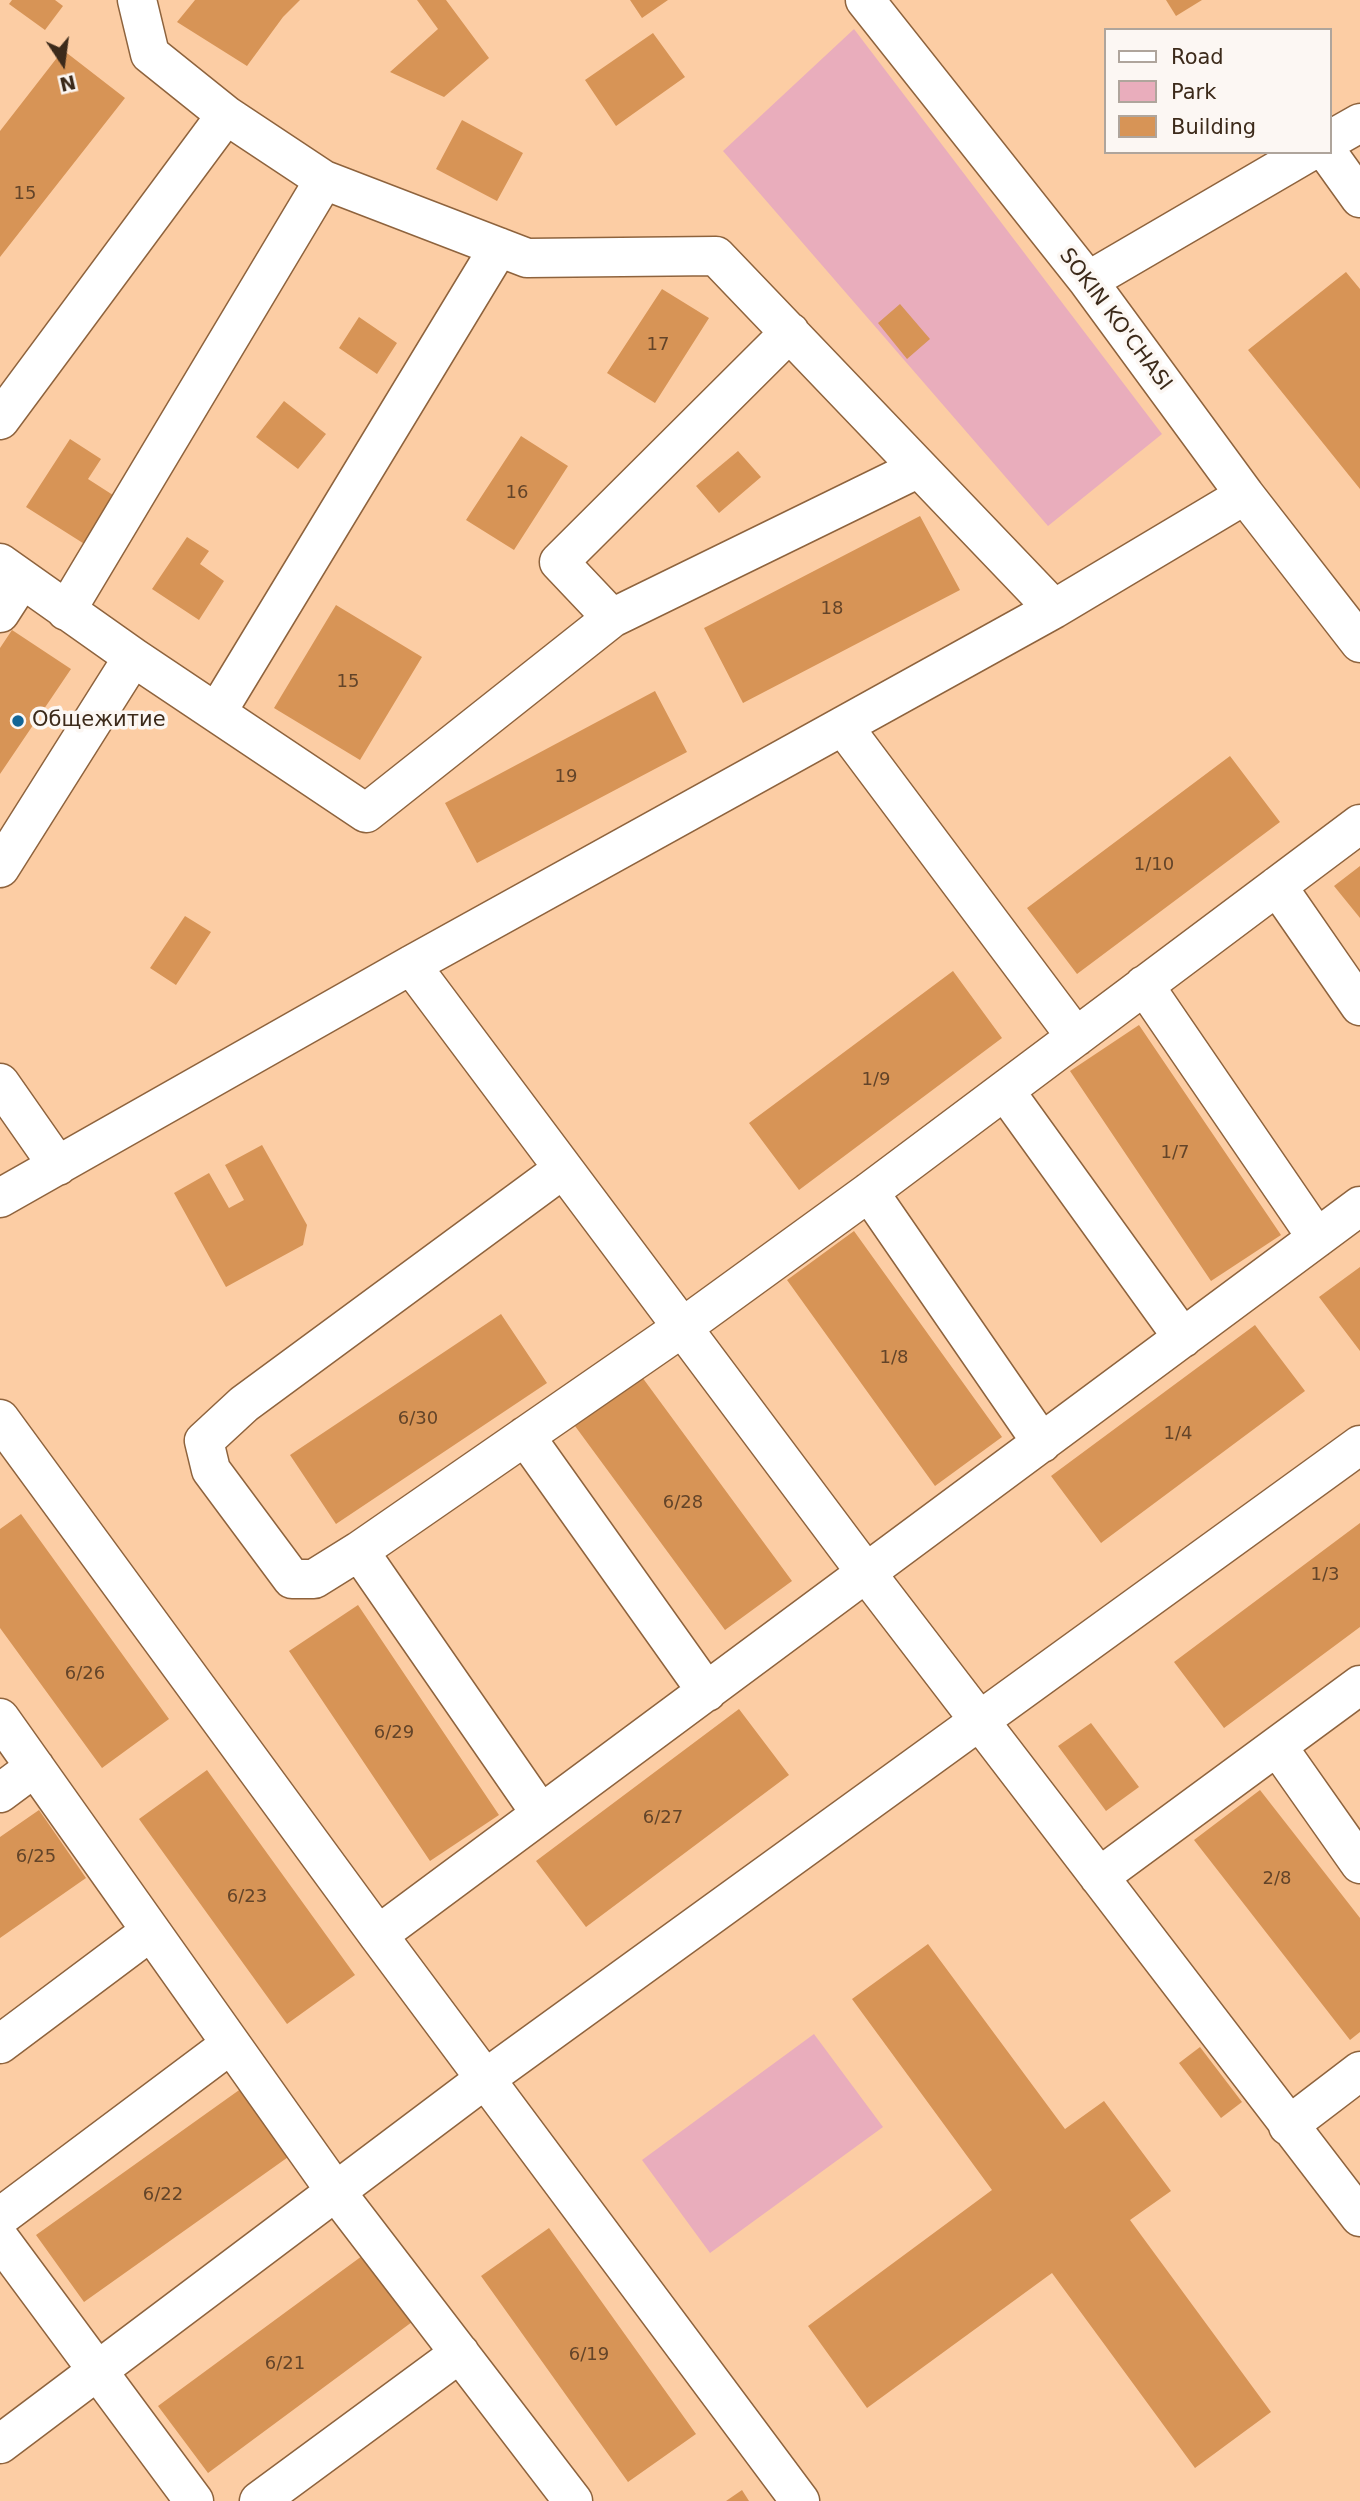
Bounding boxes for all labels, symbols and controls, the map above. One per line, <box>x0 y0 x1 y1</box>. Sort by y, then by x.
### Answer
north arrow <box>28 28 98 98</box>
legend <box>1104 28 1332 154</box>
text: Road <box>1171 45 1224 69</box>
text: N <box>58 71 78 96</box>
text: Park <box>1171 80 1216 104</box>
text: Building <box>1171 115 1256 139</box>
house number: 15 <box>14 183 36 205</box>
street label: SOKIN KO'CHASI <box>1053 244 1177 396</box>
house number: 17 <box>647 334 669 356</box>
house number: 16 <box>506 482 528 504</box>
house number: 18 <box>821 598 843 620</box>
house number: 15 <box>337 671 359 693</box>
place label: Общежитие <box>32 708 166 734</box>
marker: Общежитие <box>10 713 26 729</box>
house number: 19 <box>555 766 577 788</box>
house number: 1/10 <box>1134 854 1174 876</box>
house number: 1/9 <box>862 1069 890 1091</box>
house number: 1/7 <box>1161 1142 1189 1164</box>
house number: 1/8 <box>880 1347 908 1369</box>
house number: 6/30 <box>398 1408 438 1430</box>
house number: 1/4 <box>1164 1423 1192 1445</box>
house number: 6/28 <box>663 1492 703 1514</box>
house number: 1/3 <box>1311 1564 1339 1586</box>
house number: 6/26 <box>65 1663 105 1685</box>
house number: 6/29 <box>374 1722 414 1744</box>
house number: 6/27 <box>643 1807 683 1829</box>
house number: 6/25 <box>16 1846 56 1868</box>
house number: 2/8 <box>1263 1868 1291 1890</box>
house number: 6/23 <box>227 1886 267 1908</box>
house number: 6/22 <box>143 2184 183 2206</box>
house number: 6/19 <box>569 2344 609 2366</box>
house number: 6/21 <box>265 2353 305 2375</box>

